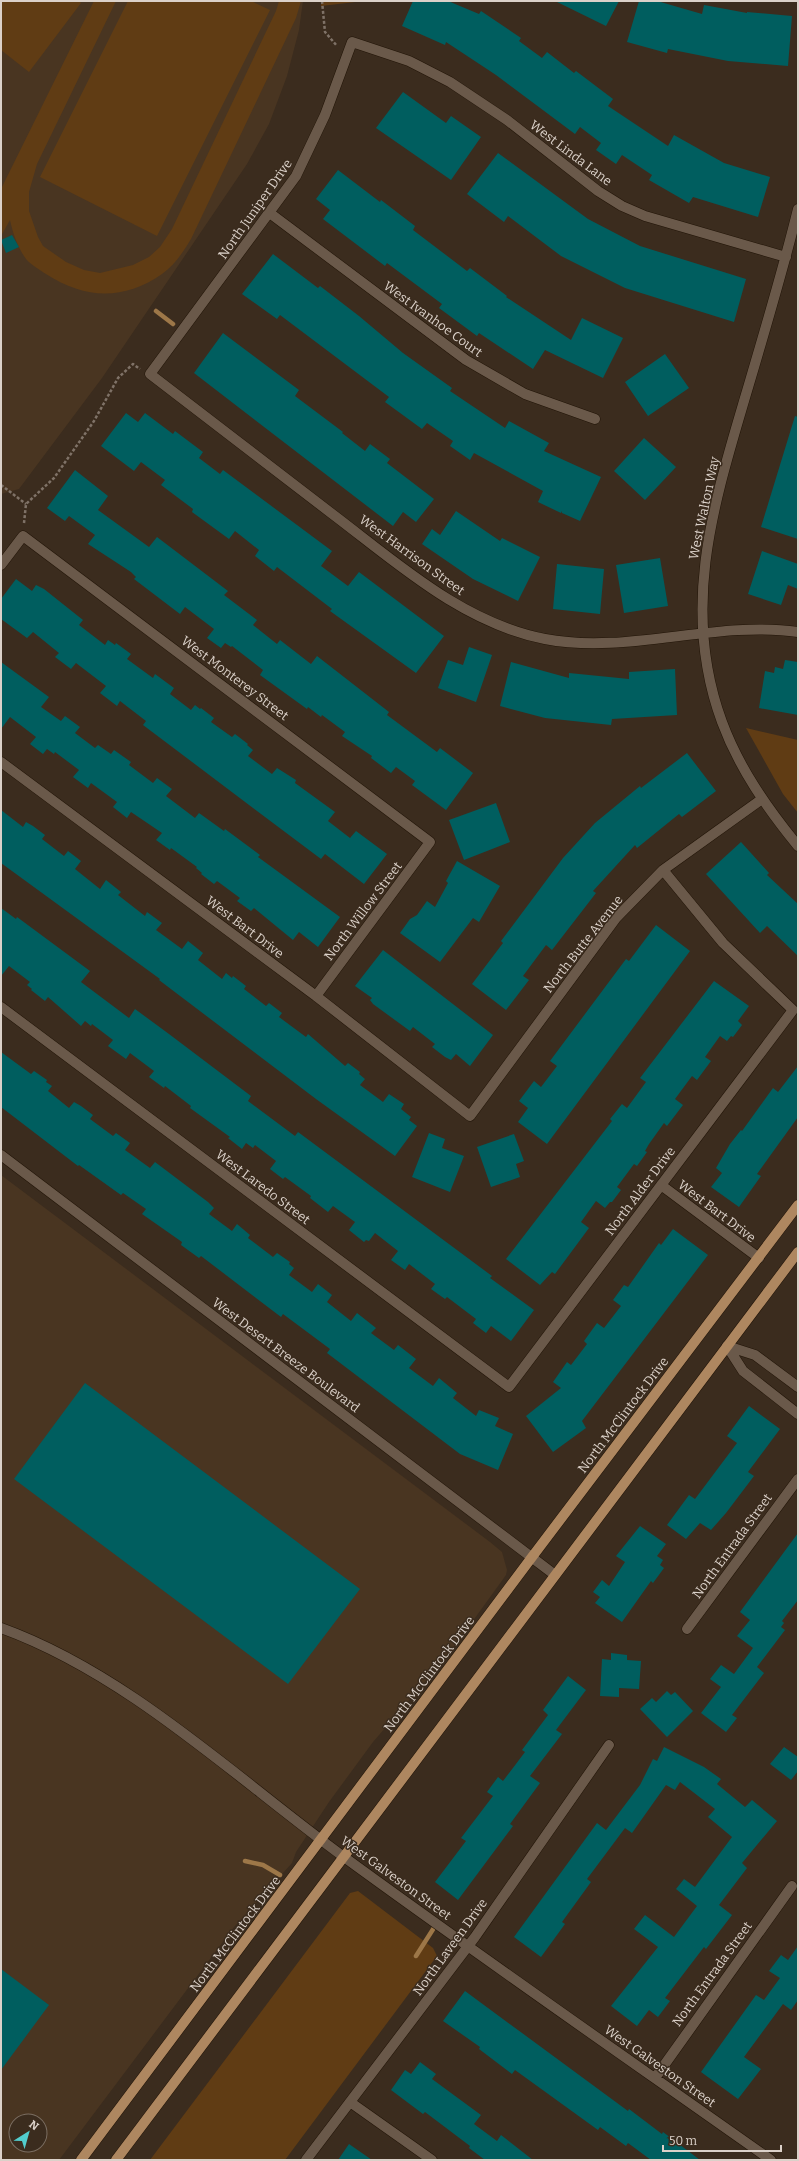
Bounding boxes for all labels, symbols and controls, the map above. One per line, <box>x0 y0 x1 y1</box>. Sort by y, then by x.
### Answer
street label: West Linda Lane <box>527 117 615 189</box>
street label: North Juniper Drive <box>215 156 295 262</box>
street label: West Ivanhoe Court <box>381 278 486 360</box>
street label: West Walton Way <box>686 455 722 561</box>
street label: West Harrison Street <box>356 512 468 598</box>
street label: West Monterey Street <box>179 633 292 723</box>
street label: North Willow Street <box>321 859 405 963</box>
street label: North Butte Avenue <box>540 892 626 996</box>
street label: West Bart Drive <box>203 893 287 961</box>
street label: North Alder Drive <box>602 1144 678 1238</box>
street label: West Laredo Street <box>213 1147 313 1228</box>
street label: West Bart Drive <box>675 1177 759 1245</box>
street label: West Desert Breeze Boulevard <box>209 1295 363 1416</box>
street label: North McClintock Drive <box>575 1354 671 1476</box>
street label: North Entrada Street <box>689 1490 775 1601</box>
street label: North McClintock Drive <box>381 1613 477 1735</box>
street label: West Galveston Street <box>338 1833 454 1923</box>
street label: North McClintock Drive <box>187 1873 283 1995</box>
street label: North Laveen Drive <box>410 1896 490 1998</box>
street label: North Entrada Street <box>669 1918 755 2029</box>
street label: West Galveston Street <box>601 2022 719 2110</box>
north arrow <box>8 2113 48 2153</box>
text: N <box>26 2118 41 2133</box>
scale bar <box>663 2127 781 2153</box>
text: 50 m <box>669 2134 698 2148</box>

